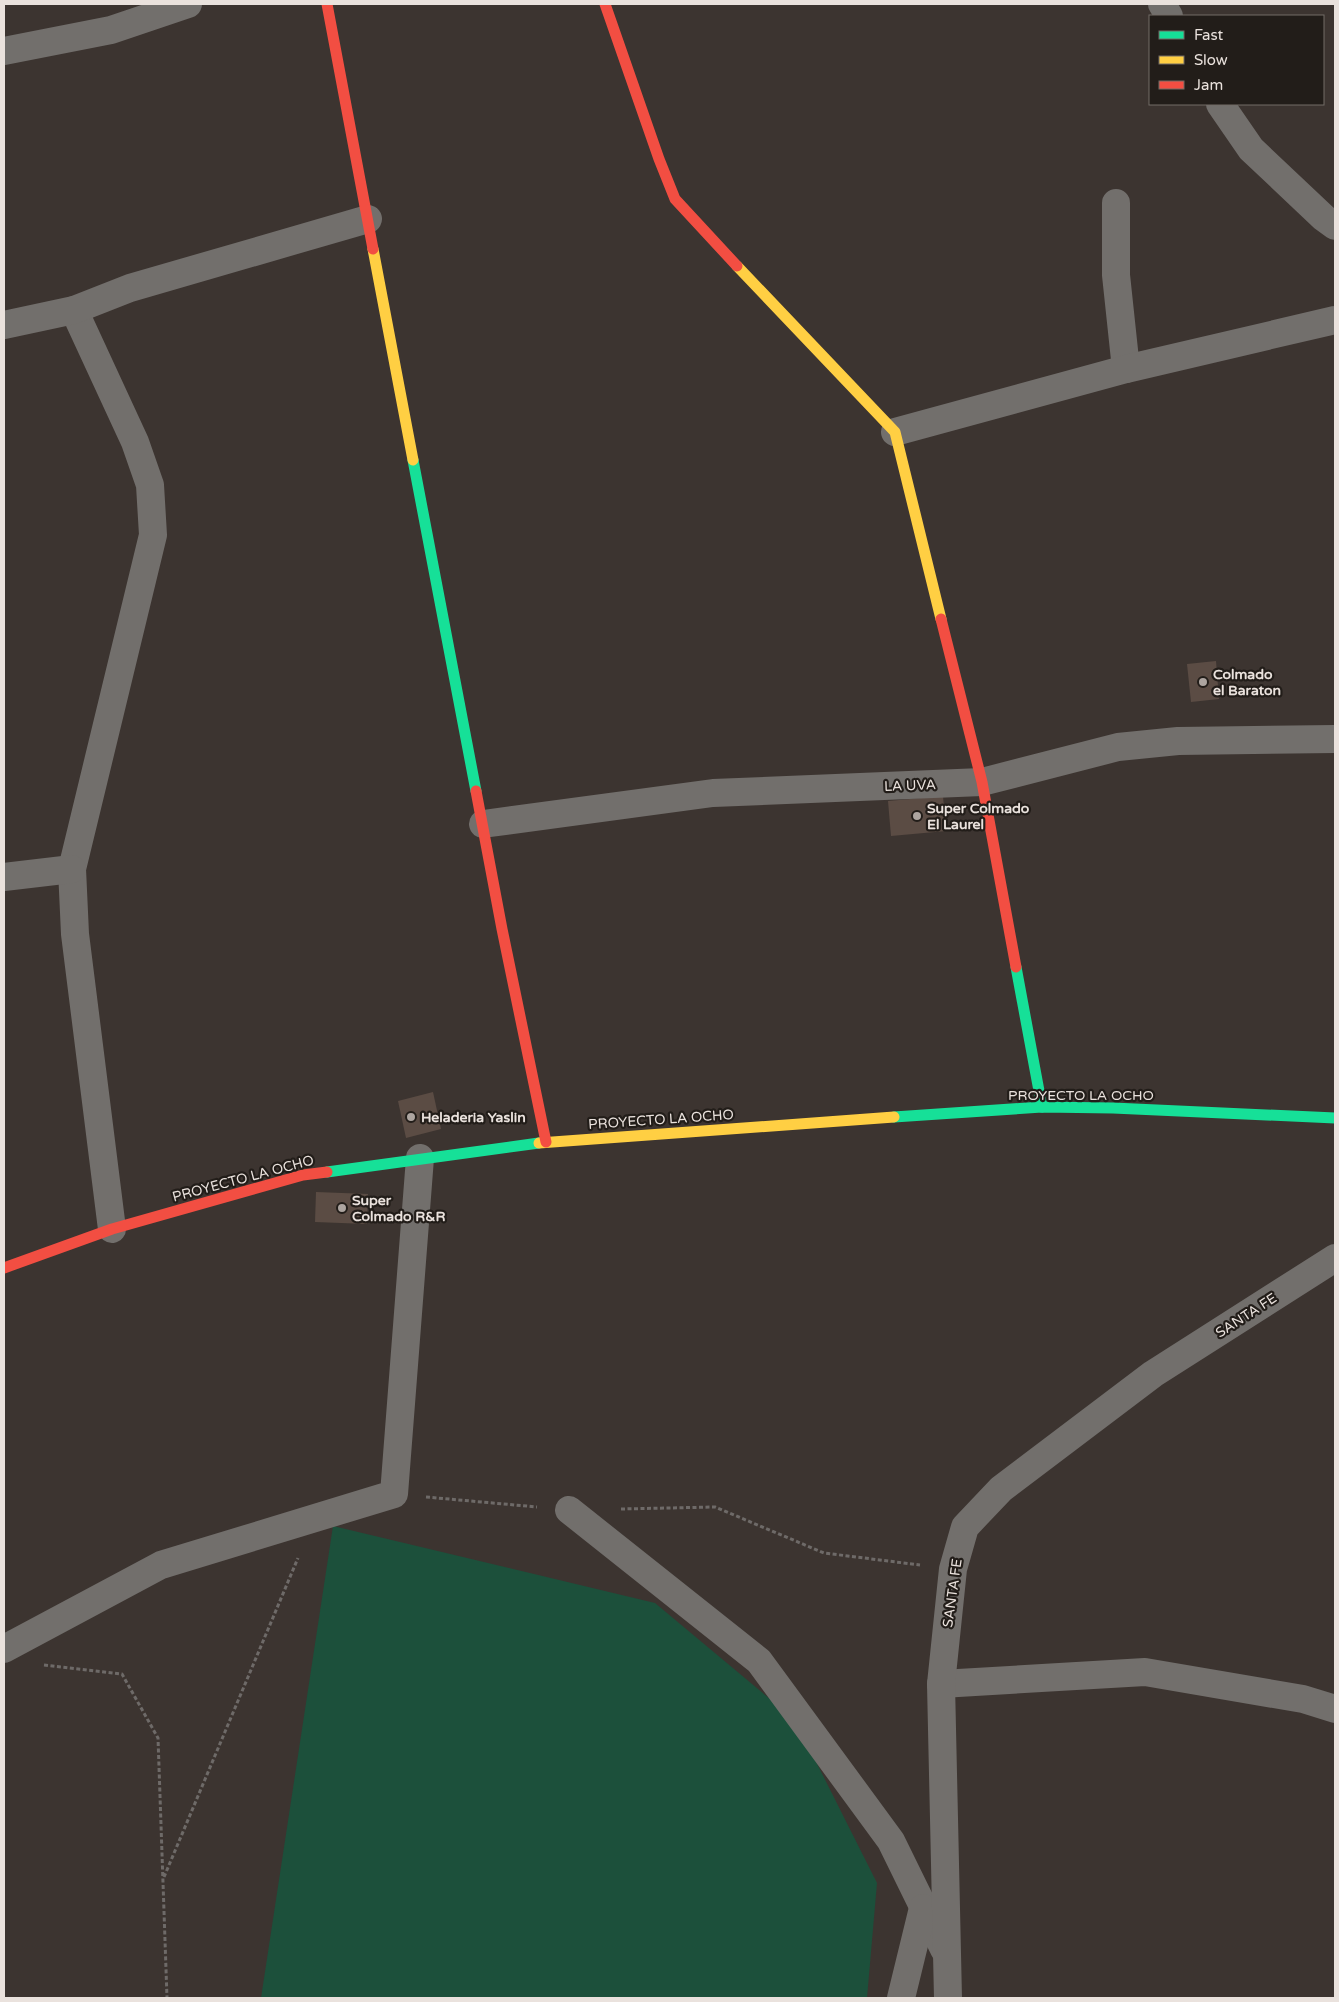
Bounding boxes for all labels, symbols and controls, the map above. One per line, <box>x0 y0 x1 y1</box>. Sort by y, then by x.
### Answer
legend <box>1149 15 1324 105</box>
text: Fast <box>1194 26 1224 44</box>
text: Slow <box>1194 51 1228 69</box>
text: Jam <box>1194 76 1223 94</box>
place label: Colmado el Baraton <box>1213 666 1281 699</box>
marker: Colmado el Baraton <box>1197 676 1209 688</box>
street label: LA UVA <box>884 776 936 795</box>
place label: Super Colmado El Laurel <box>927 800 1030 833</box>
marker: Super Colmado El Laurel <box>911 810 923 822</box>
street label: PROYECTO LA OCHO <box>1008 1087 1154 1104</box>
street label: PROYECTO LA OCHO <box>588 1106 734 1133</box>
place label: Heladeria Yaslin <box>421 1109 526 1126</box>
marker: Heladeria Yaslin <box>405 1111 417 1123</box>
street label: PROYECTO LA OCHO <box>170 1151 316 1206</box>
place label: Super Colmado R&R <box>352 1192 445 1225</box>
marker: Super Colmado R&R <box>336 1202 348 1214</box>
street label: SANTA FE <box>1212 1289 1280 1341</box>
street label: SANTA FE <box>939 1557 966 1629</box>

